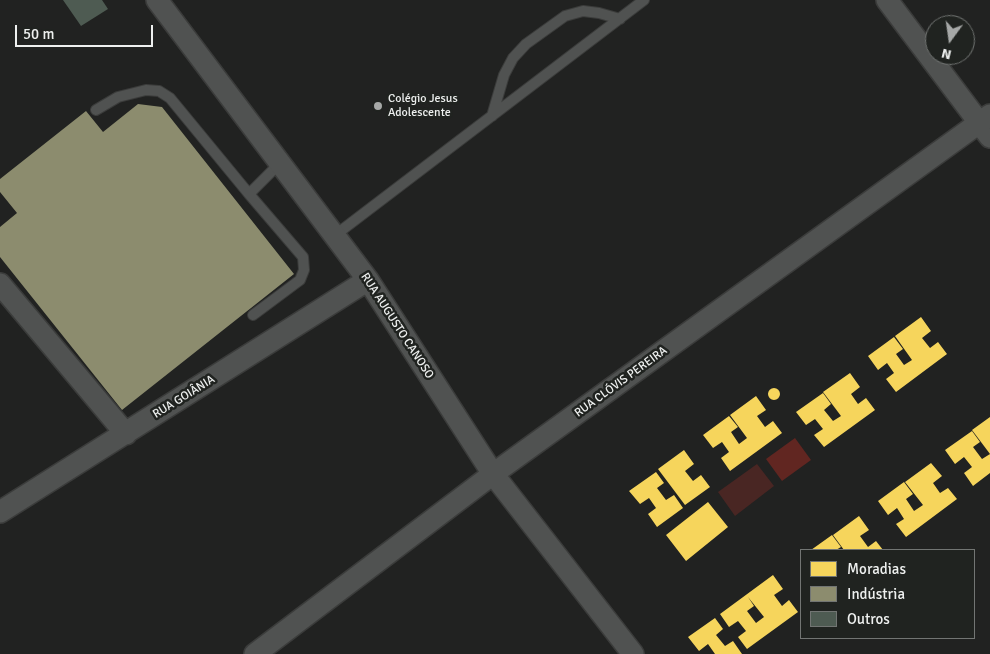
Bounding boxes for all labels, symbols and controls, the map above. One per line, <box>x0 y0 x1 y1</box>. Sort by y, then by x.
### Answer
scale bar <box>18 15 155 47</box>
north arrow <box>925 15 975 65</box>
text: 50 m <box>23 25 54 43</box>
text: N <box>940 45 953 63</box>
place label: Colégio Jesus Adolescente <box>388 92 458 120</box>
marker: Colégio Jesus Adolescente <box>372 100 384 112</box>
street label: RUA AUGUSTO CANOSO <box>357 270 437 382</box>
street label: RUA CLÓVIS PEREIRA <box>572 344 670 420</box>
street label: RUA GOIÂNIA <box>150 372 218 422</box>
legend <box>800 549 975 639</box>
text: Moradias <box>847 560 906 578</box>
text: Indústria <box>847 585 905 603</box>
text: Outros <box>847 610 890 628</box>

